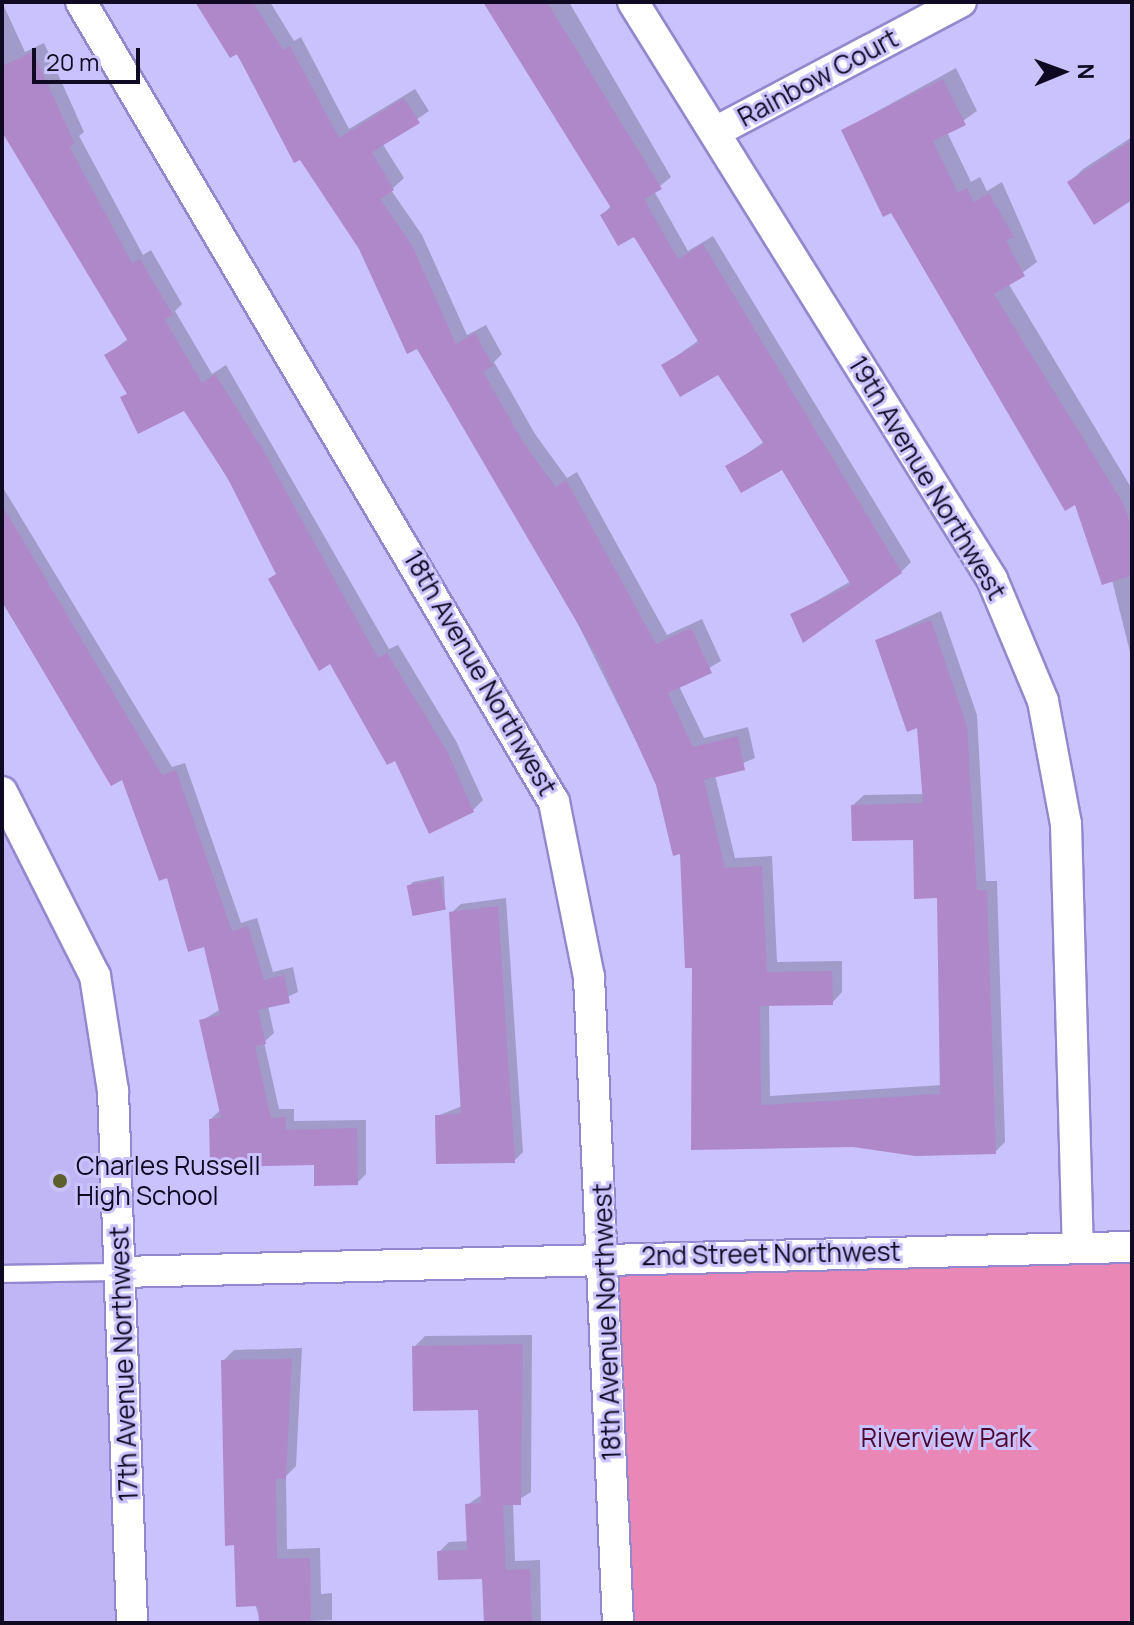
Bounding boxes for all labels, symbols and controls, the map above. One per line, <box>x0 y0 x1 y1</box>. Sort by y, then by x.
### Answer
street label: Rainbow Court <box>733 23 903 133</box>
scale bar <box>36 32 144 82</box>
north arrow <box>1022 32 1102 112</box>
text: 20 m <box>46 45 99 78</box>
text: N <box>1071 63 1101 80</box>
street label: 19th Avenue Northwest <box>842 351 1012 605</box>
street label: 18th Avenue Northwest <box>397 545 563 801</box>
place label: Charles Russell High School <box>76 1150 260 1212</box>
marker: Charles Russell High School <box>51 1172 69 1190</box>
street label: 18th Avenue Northwest <box>587 1183 627 1461</box>
street label: 17th Avenue Northwest <box>104 1226 144 1502</box>
street label: 2nd Street Northwest <box>641 1236 901 1272</box>
park label: Riverview Park <box>861 1422 1031 1454</box>

